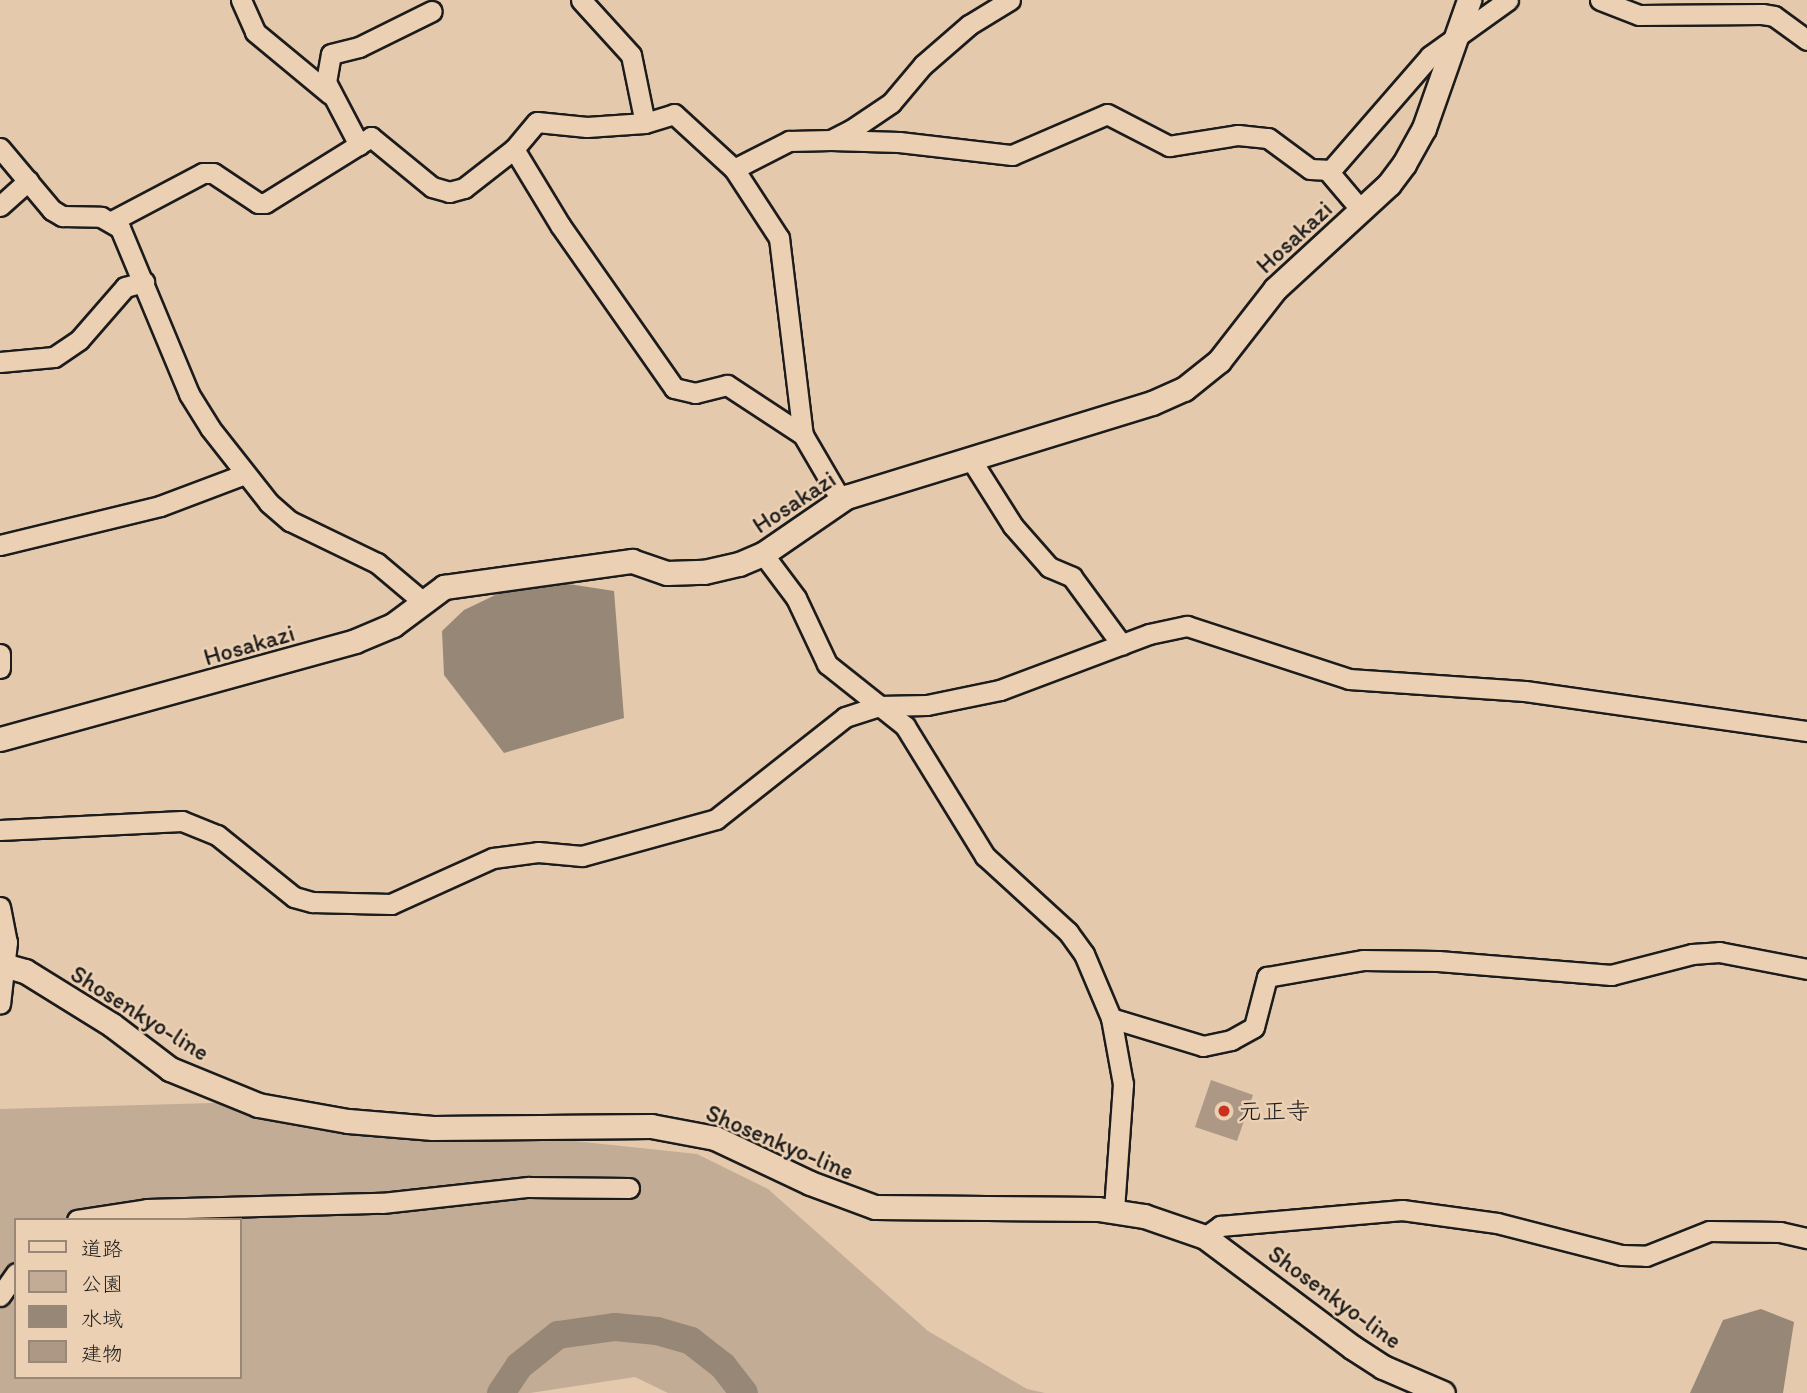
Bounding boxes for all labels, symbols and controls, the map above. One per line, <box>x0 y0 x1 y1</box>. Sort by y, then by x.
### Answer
street label: Hosakazi <box>1250 195 1338 279</box>
street label: Hosakazi <box>747 464 841 540</box>
street label: Hosakazi <box>200 618 298 672</box>
street label: Shosenkyo-line <box>65 959 215 1067</box>
place label: 元正寺 <box>1238 1097 1310 1125</box>
street label: Shosenkyo-line <box>702 1098 858 1186</box>
marker: 元正寺 <box>1216 1103 1232 1119</box>
legend <box>14 1218 242 1379</box>
text: 道路 <box>81 1236 123 1261</box>
street label: Shosenkyo-line <box>1263 1239 1407 1355</box>
text: 公園 <box>81 1271 123 1296</box>
text: 水域 <box>81 1306 123 1331</box>
text: 建物 <box>81 1341 123 1366</box>

